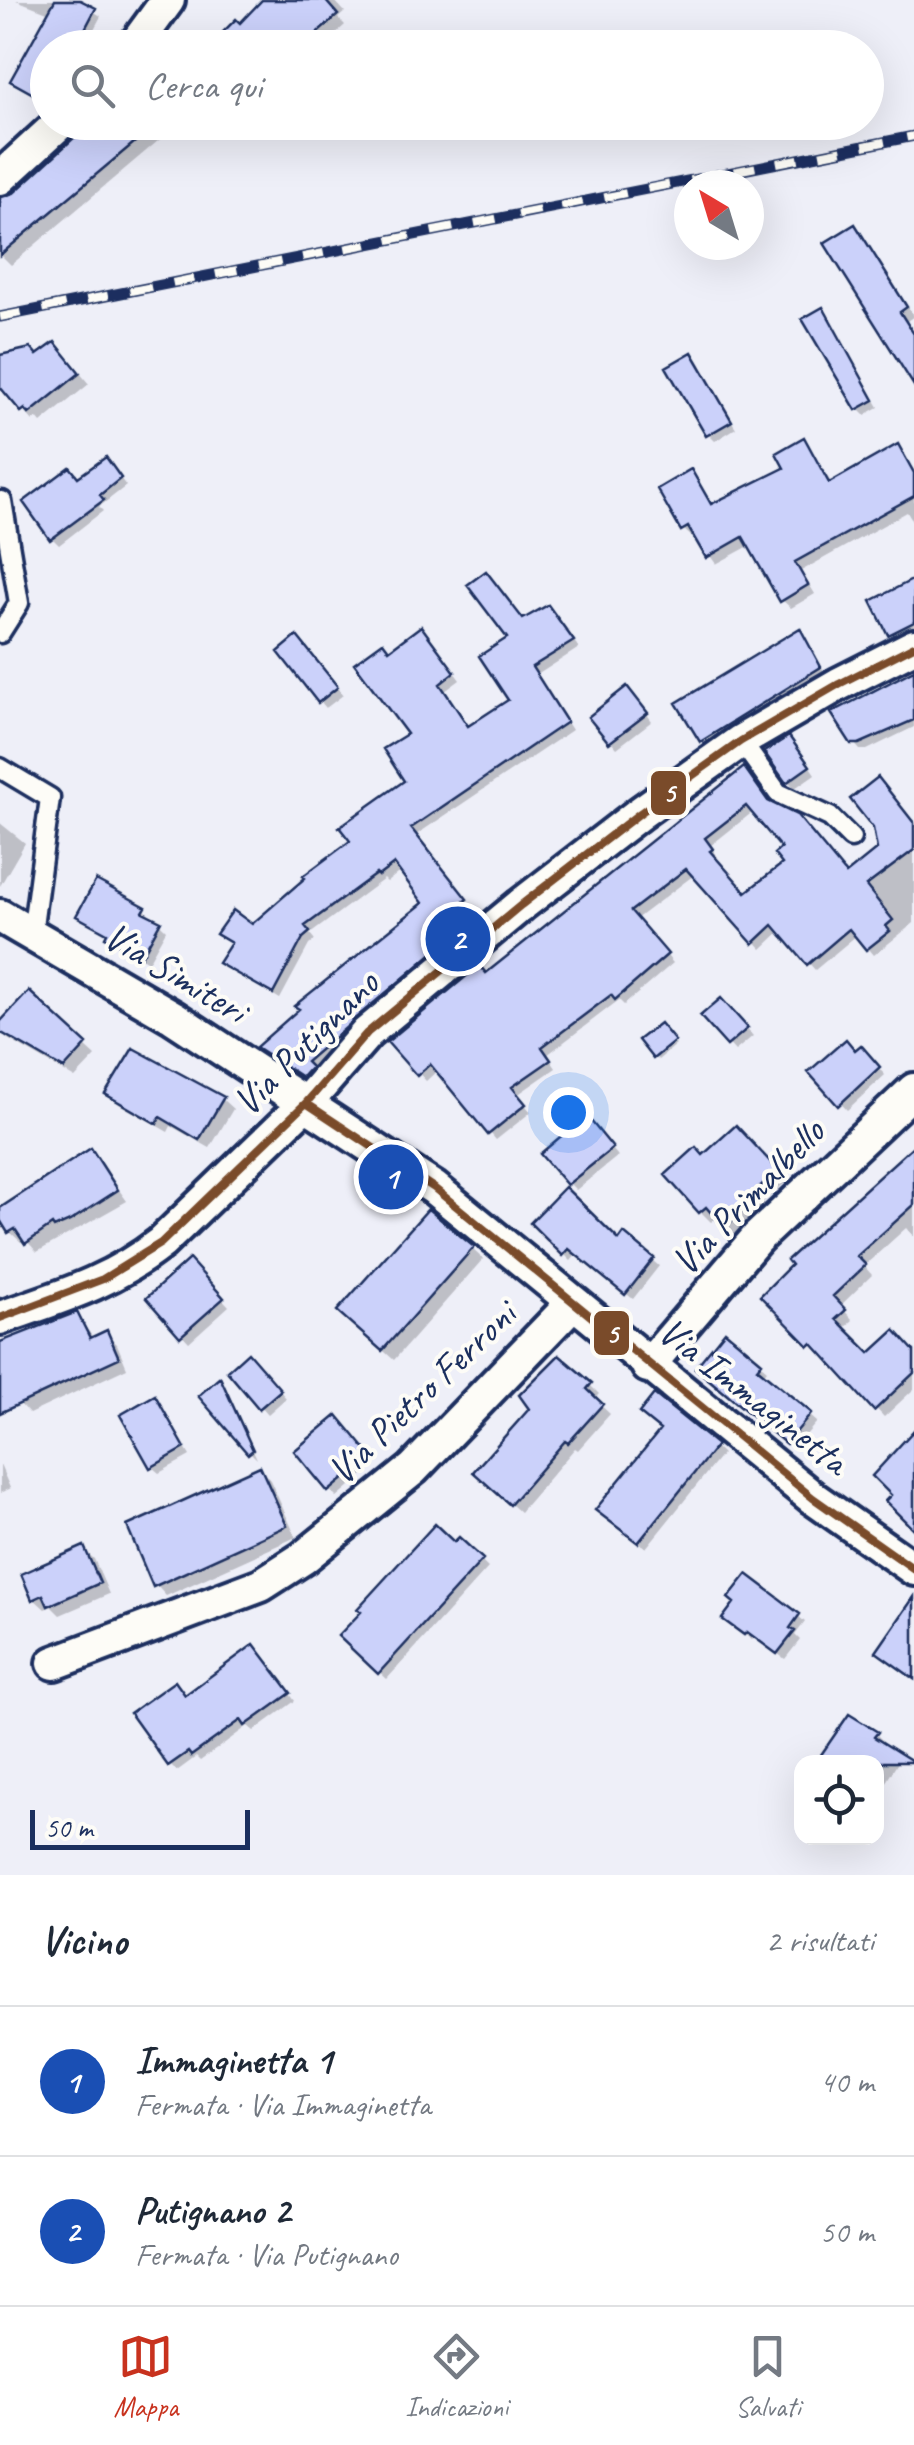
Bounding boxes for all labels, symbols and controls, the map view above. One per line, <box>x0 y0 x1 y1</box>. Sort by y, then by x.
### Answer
search box <box>30 30 884 140</box>
icon: search <box>65 58 120 113</box>
text: Cerca qui <box>145 62 262 109</box>
north arrow <box>674 170 764 260</box>
line badge: 5 <box>649 769 688 817</box>
text: 5 <box>663 775 678 810</box>
pin: 2 <box>426 902 490 976</box>
street label: Via Simiteri <box>95 911 260 1037</box>
street label: Via Putignano <box>222 958 391 1126</box>
your location <box>543 1087 594 1138</box>
street label: Via Primalbello <box>660 1106 836 1286</box>
pin: 1 <box>358 1140 424 1214</box>
street label: Via Pietro Ferroni <box>317 1287 530 1495</box>
street label: Via Immaginetta <box>648 1306 861 1488</box>
line badge: 5 <box>592 1309 631 1357</box>
text: 5 <box>606 1316 621 1351</box>
map controls <box>794 1755 884 1845</box>
button: locate <box>794 1755 884 1845</box>
scale bar <box>30 1805 250 1850</box>
text: 50 m <box>45 1810 93 1845</box>
text: Vicino <box>40 1914 127 1967</box>
text: 2 risultati <box>766 1920 874 1961</box>
text: Immaginetta 1 <box>135 2037 332 2084</box>
text: 1 <box>65 2061 80 2102</box>
text: 40 m <box>820 2061 874 2102</box>
text: Fermata · Via Immaginetta <box>135 2084 431 2125</box>
text: Putignano 2 <box>135 2187 290 2234</box>
text: 2 <box>65 2211 80 2252</box>
text: 50 m <box>820 2211 874 2252</box>
text: Fermata · Via Putignano <box>135 2234 398 2275</box>
tab: Mappa <box>113 2329 178 2424</box>
tab: Indicazioni <box>405 2329 508 2424</box>
tab: Salvati <box>735 2329 801 2424</box>

